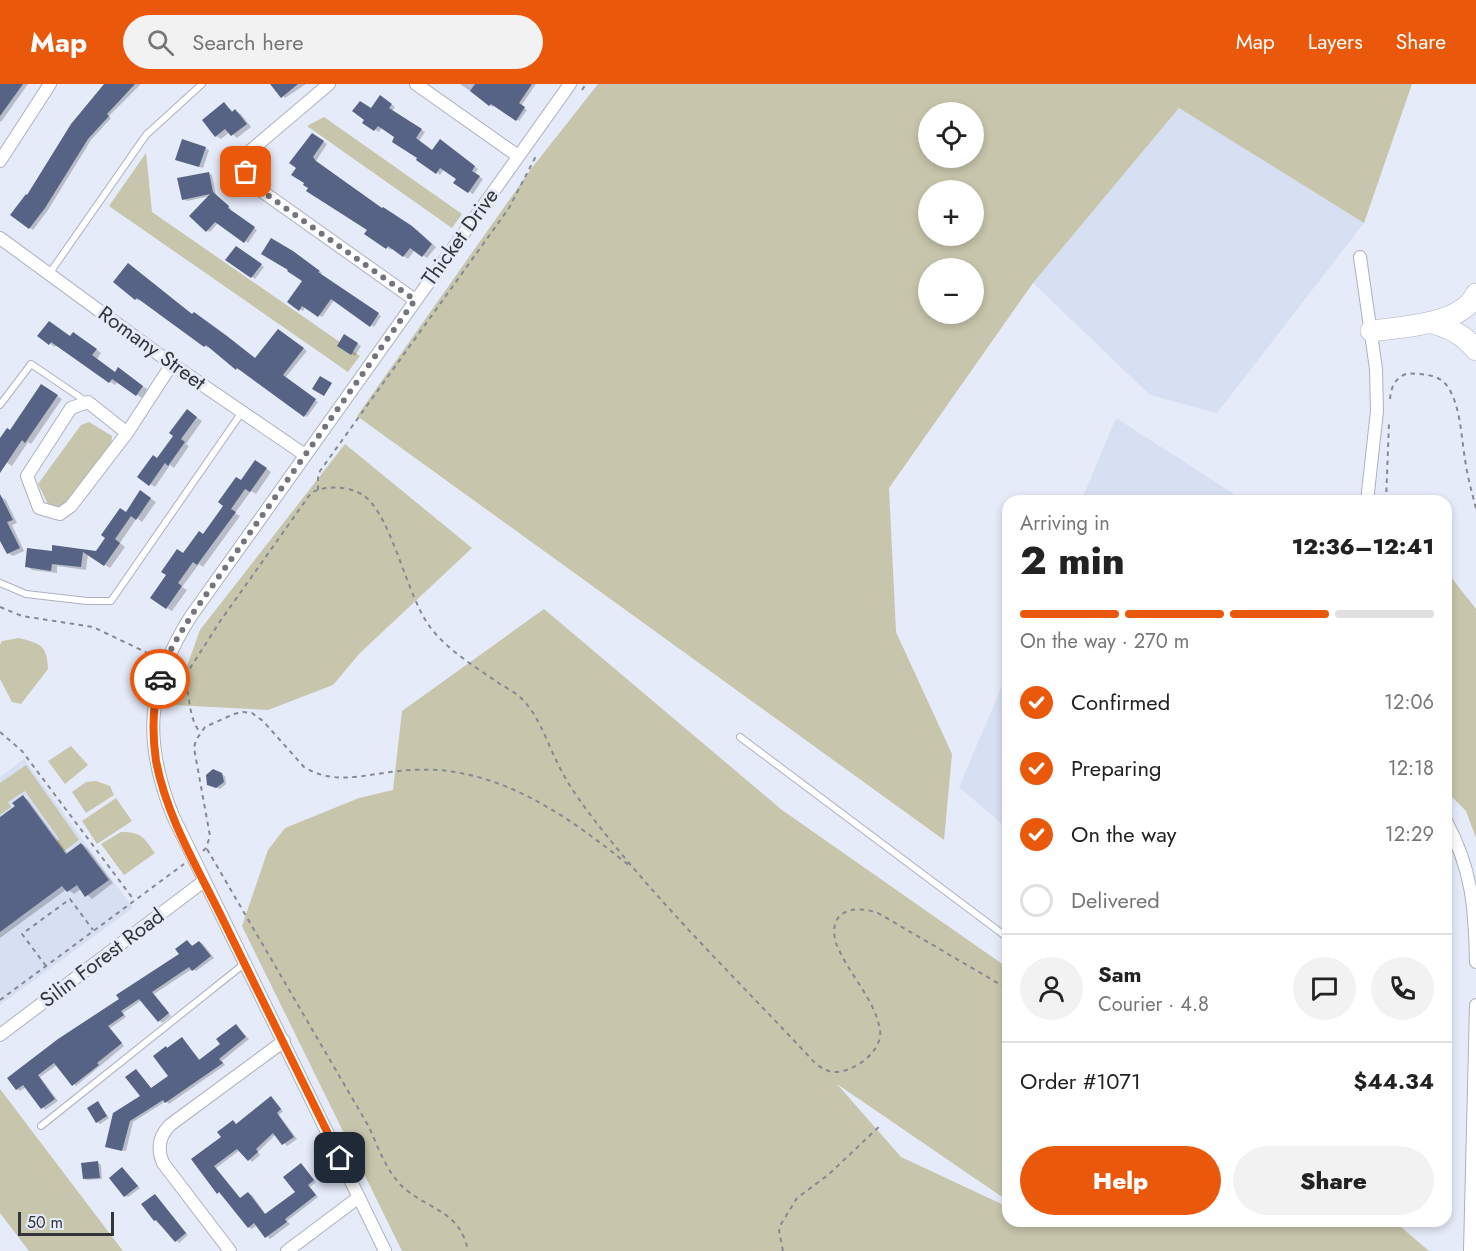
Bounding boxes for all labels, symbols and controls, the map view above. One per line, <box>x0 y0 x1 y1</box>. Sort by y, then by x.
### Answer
search box <box>123 15 543 69</box>
text: Map <box>30 22 87 63</box>
icon: search <box>144 26 177 59</box>
text: Search here <box>192 26 304 58</box>
text: Map <box>1236 27 1275 57</box>
text: Layers <box>1308 27 1363 57</box>
text: Share <box>1396 27 1446 57</box>
map controls <box>918 102 984 324</box>
button: locate <box>918 102 984 168</box>
pin <box>220 146 271 197</box>
icon: bag <box>229 155 262 188</box>
button: + <box>918 180 984 246</box>
street label: Thicket Drive <box>414 182 506 292</box>
button: − <box>918 258 984 324</box>
street label: Romany Street <box>92 299 212 397</box>
text: Arriving in <box>1020 509 1110 538</box>
text: 12:36–12:41 <box>1292 530 1434 562</box>
text: 2 min <box>1020 532 1125 589</box>
text: On the way · 270 m <box>1020 627 1189 656</box>
courier <box>130 649 190 709</box>
icon: car <box>144 663 177 696</box>
icon: check <box>1020 686 1053 719</box>
text: Confirmed <box>1071 686 1170 718</box>
text: 12:06 <box>1384 688 1434 717</box>
icon: check <box>1020 752 1053 785</box>
text: Preparing <box>1071 752 1162 784</box>
text: 12:18 <box>1388 754 1434 783</box>
icon: check <box>1020 818 1053 851</box>
text: On the way <box>1071 818 1176 850</box>
text: 12:29 <box>1385 820 1434 849</box>
text: Delivered <box>1071 884 1160 916</box>
street label: Silin Forest Road <box>34 901 170 1015</box>
button: person <box>1020 957 1083 1020</box>
button: chat <box>1293 957 1356 1020</box>
button: phone <box>1371 957 1434 1020</box>
text: Sam <box>1098 958 1142 990</box>
text: Courier · 4.8 <box>1098 990 1209 1019</box>
text: Order #1071 <box>1020 1065 1141 1097</box>
text: $44.34 <box>1354 1065 1434 1097</box>
pin <box>314 1132 365 1183</box>
icon: home <box>323 1141 356 1174</box>
button: Help <box>1020 1146 1221 1215</box>
button: Share <box>1233 1146 1434 1215</box>
scale bar <box>18 1209 114 1236</box>
text: 50 m <box>27 1211 63 1234</box>

